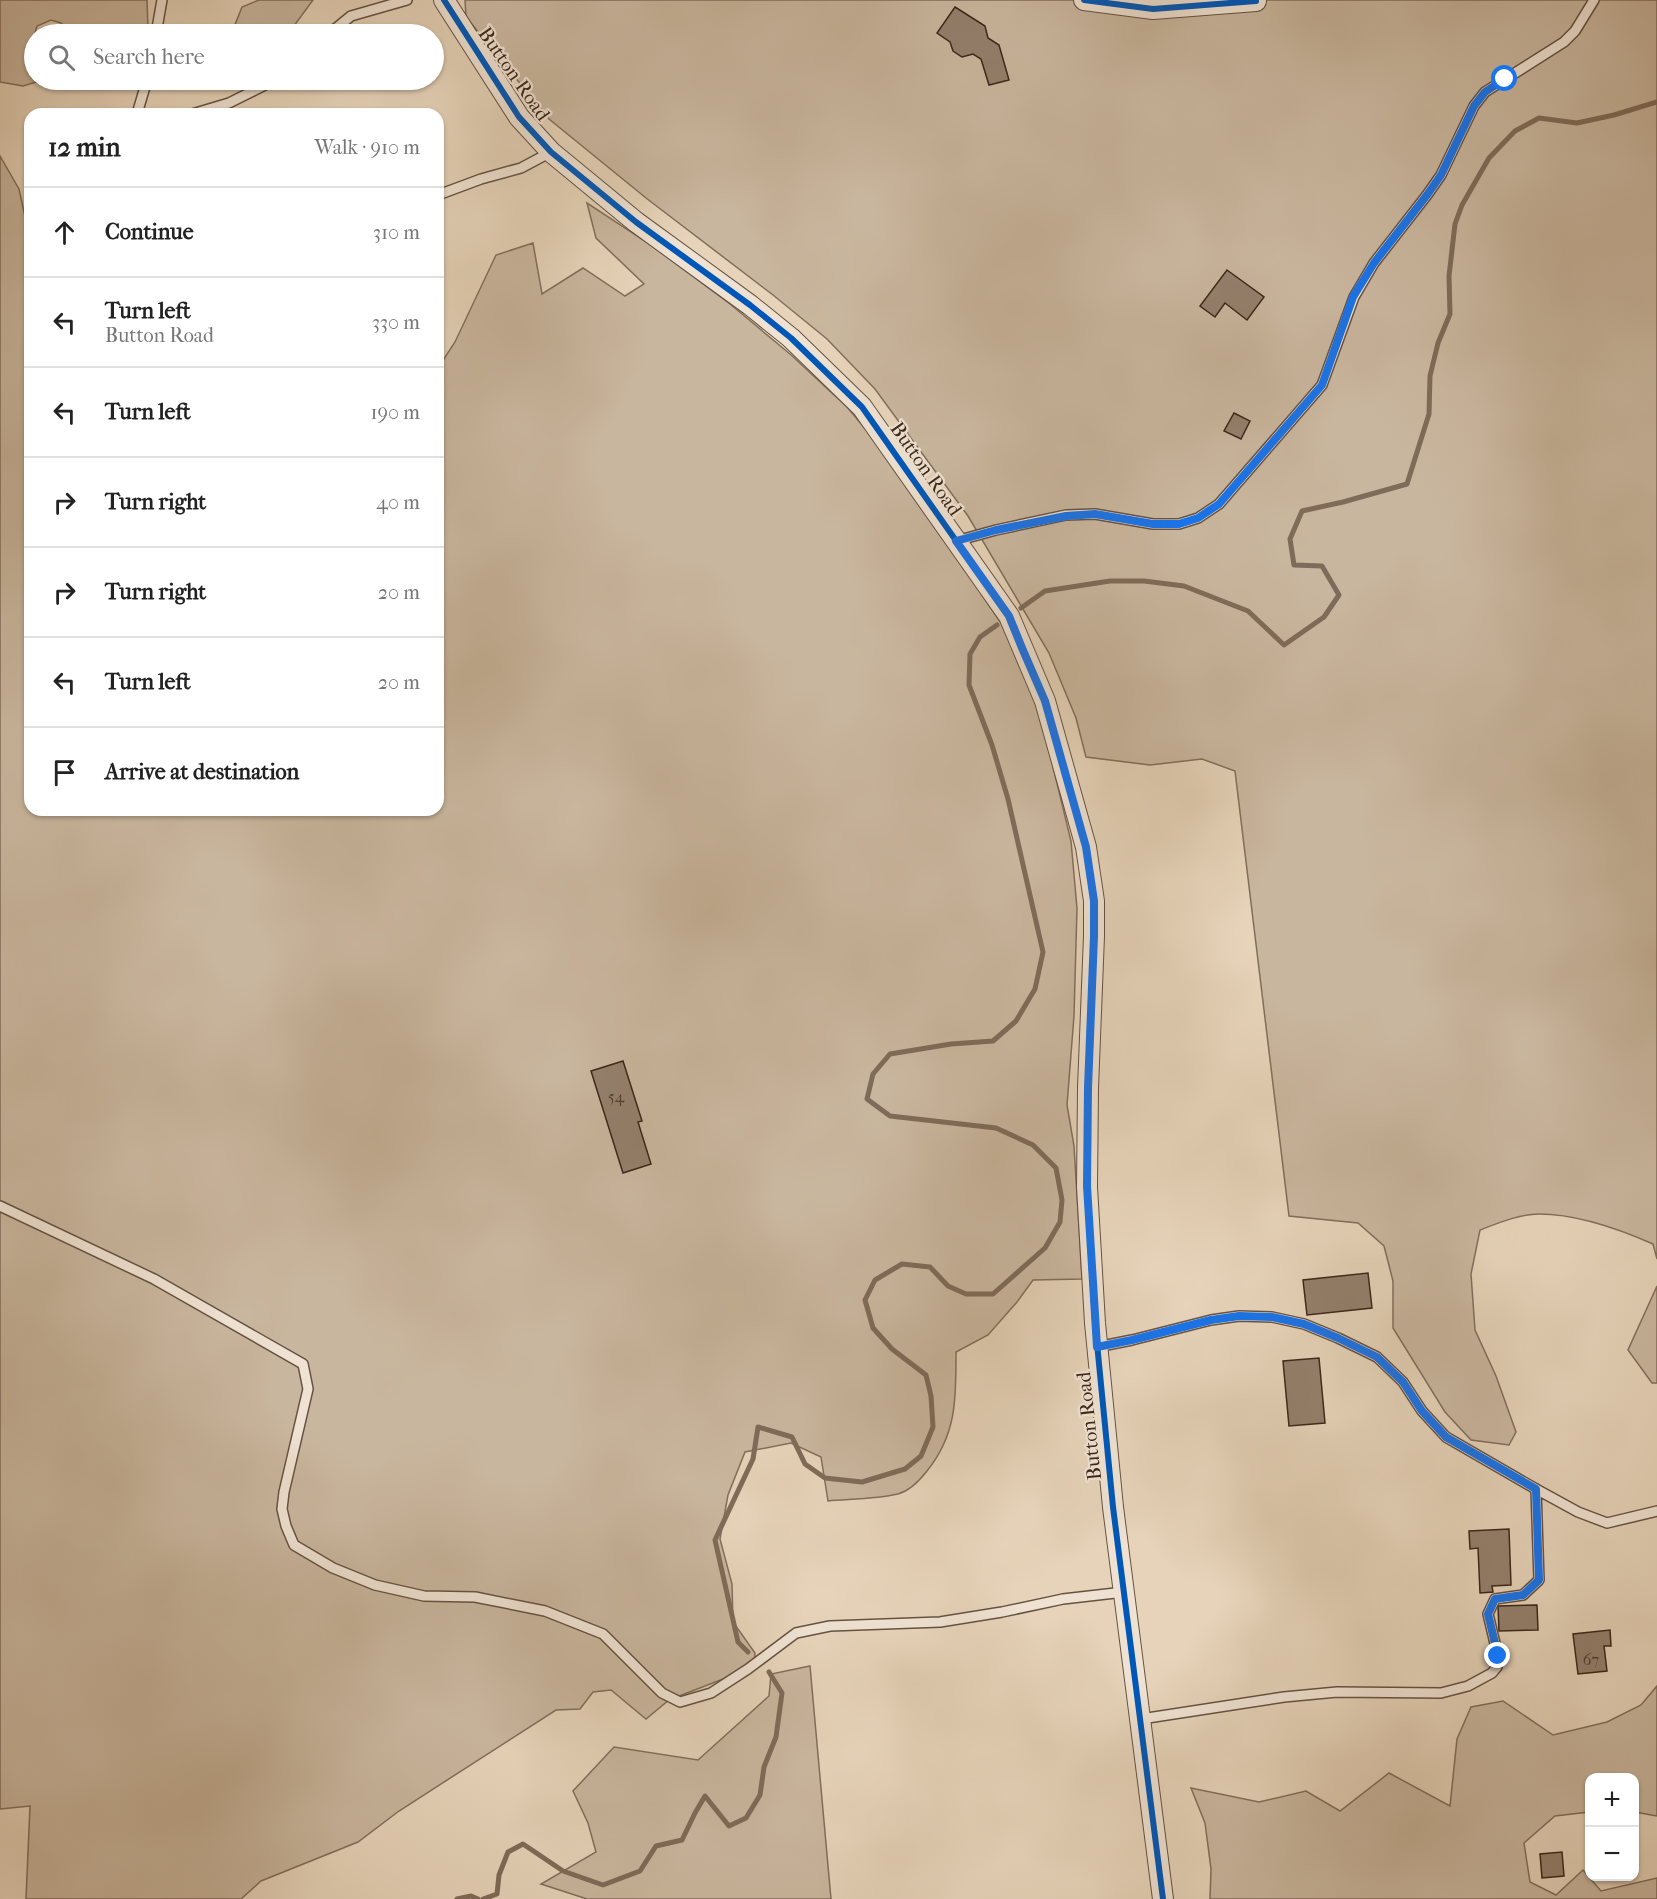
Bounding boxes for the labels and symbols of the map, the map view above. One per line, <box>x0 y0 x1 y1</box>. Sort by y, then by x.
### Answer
street label: Button Road <box>473 23 555 126</box>
route start <box>1491 65 1517 91</box>
street label: Button Road <box>885 418 967 521</box>
house number: 54 <box>608 1087 625 1106</box>
street label: Button Road <box>1072 1370 1106 1481</box>
route end <box>1484 1642 1510 1668</box>
house number: 67 <box>1583 1650 1599 1669</box>

